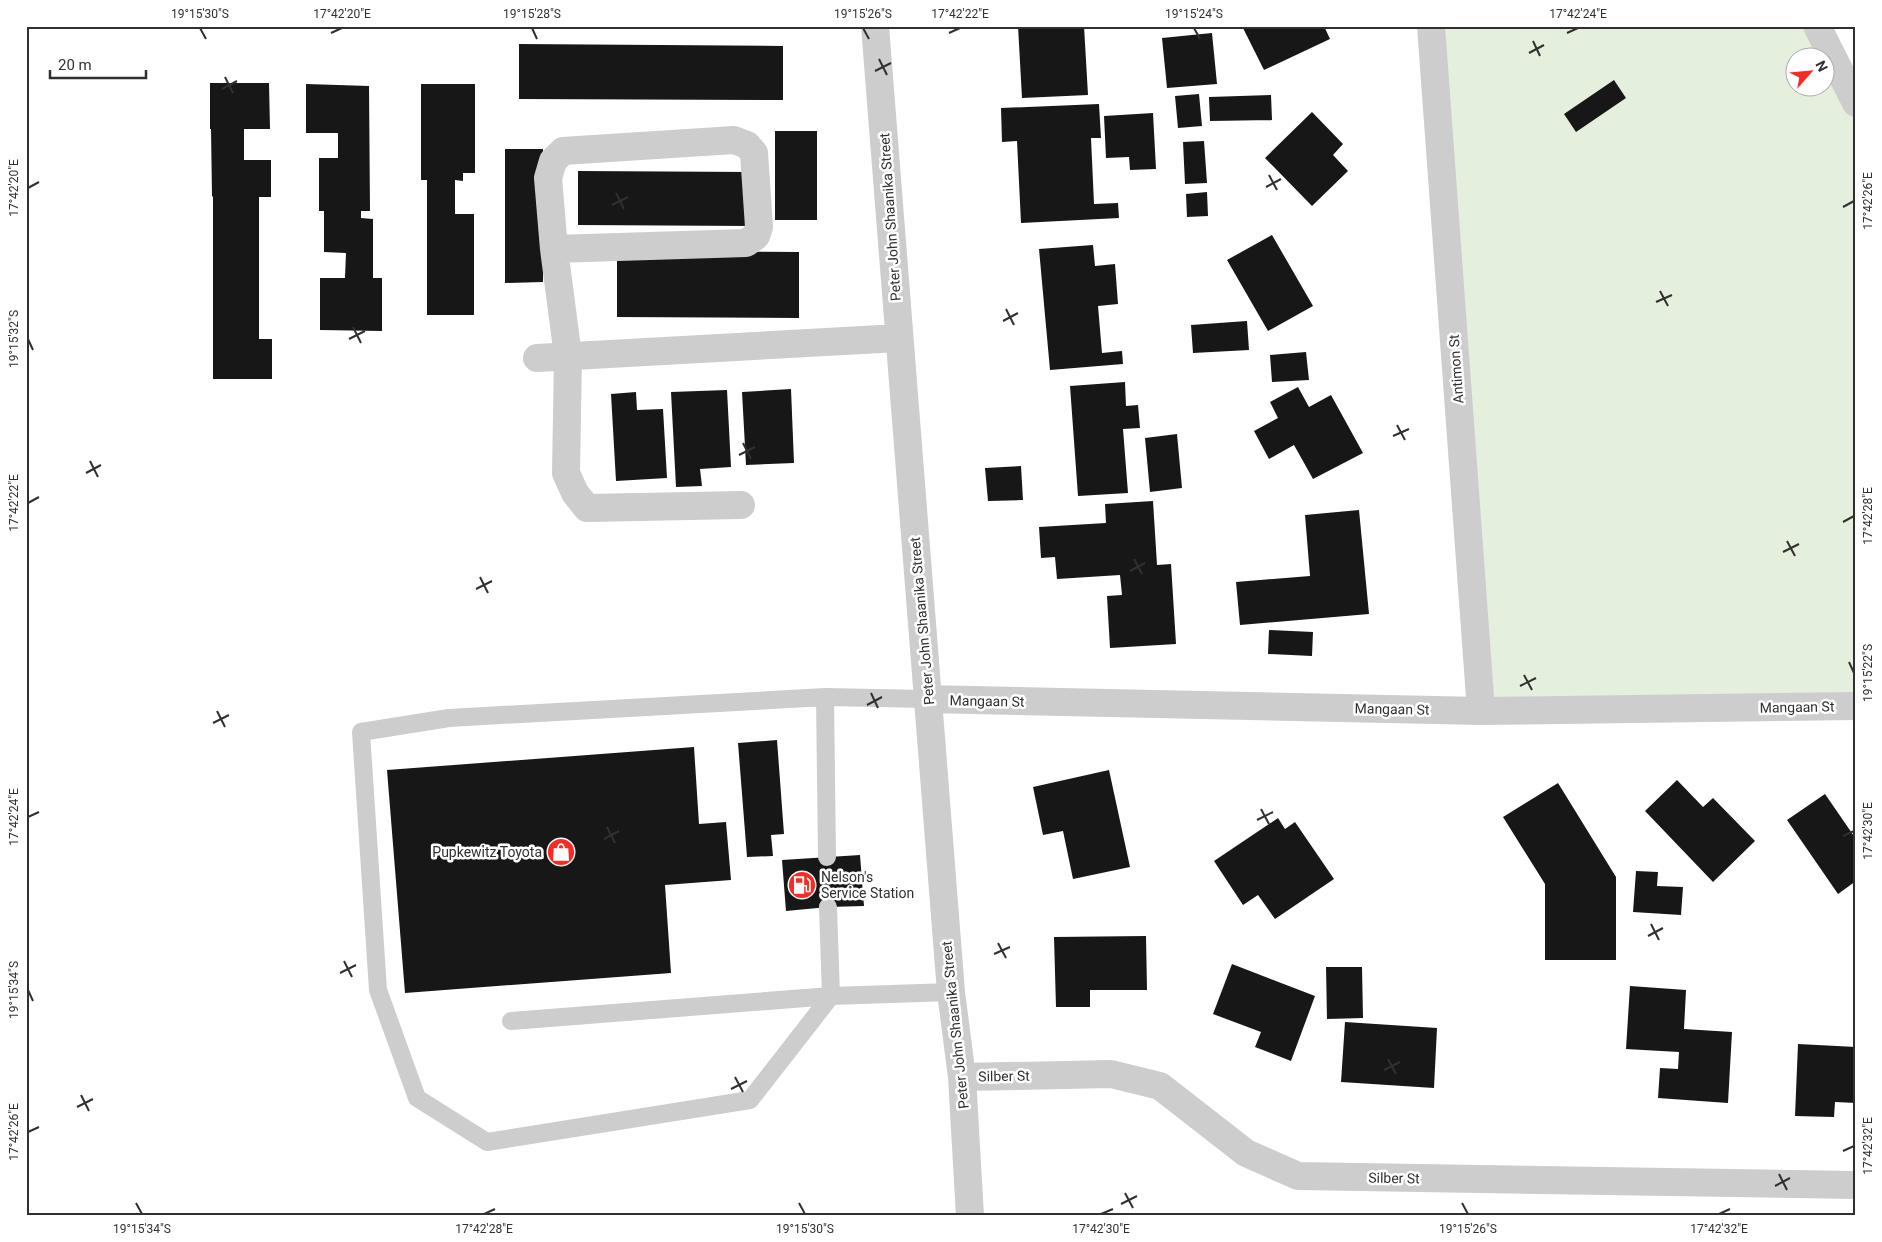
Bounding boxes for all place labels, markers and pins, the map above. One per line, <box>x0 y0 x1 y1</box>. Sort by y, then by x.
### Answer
shop icon: Pupkewitz Toyota <box>546 837 576 867</box>
place label: Pupkewitz Toyota <box>432 844 542 860</box>
place label: Nelson's Service Station <box>821 869 914 901</box>
fuel station icon: Nelson's Service Station <box>787 870 817 900</box>

